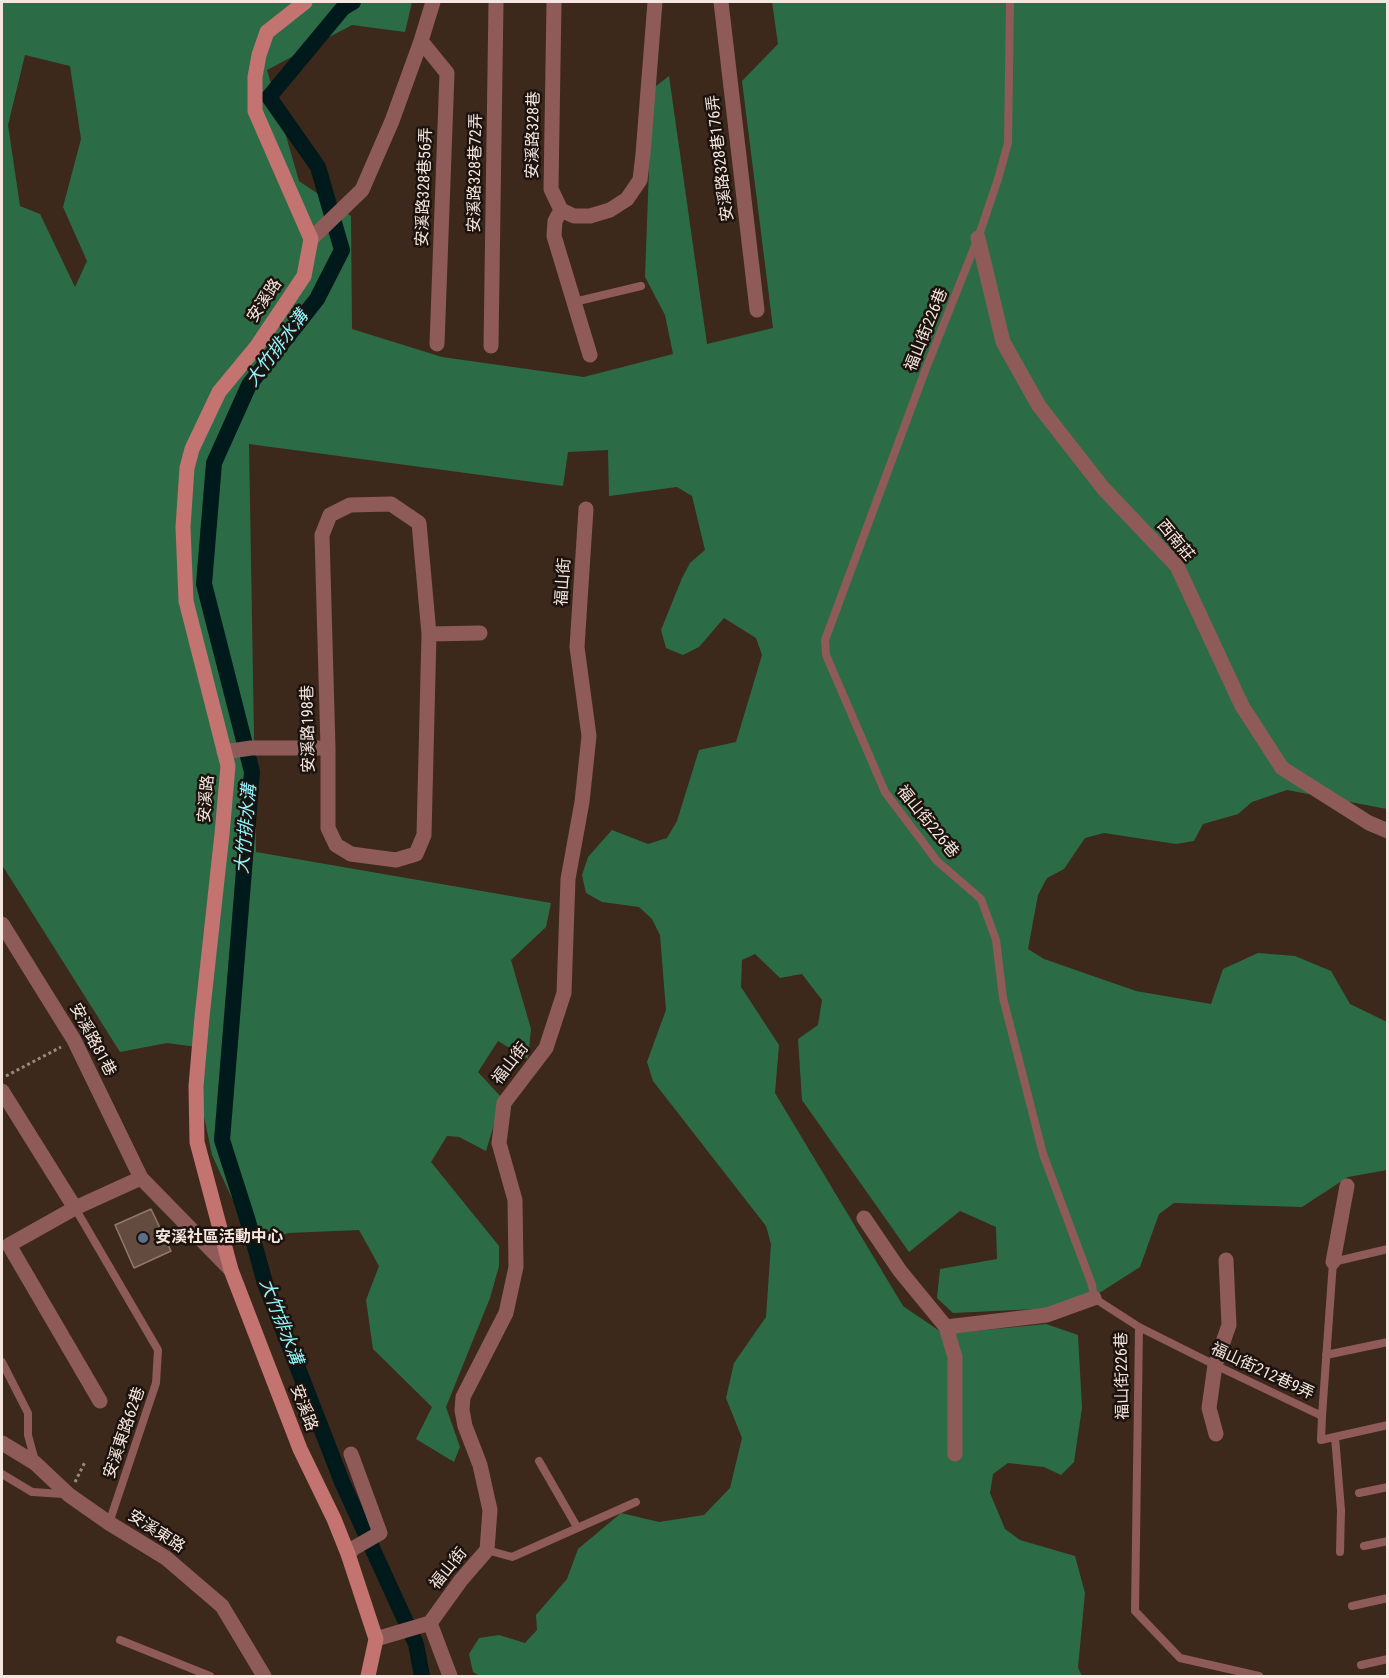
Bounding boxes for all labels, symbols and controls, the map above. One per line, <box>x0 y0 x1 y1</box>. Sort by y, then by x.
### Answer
street label: 安溪路328巷 <box>524 91 544 179</box>
street label: 安溪路328巷176弄 <box>704 94 738 222</box>
street label: 安溪路328巷72弄 <box>465 113 487 233</box>
street label: 安溪路328巷56弄 <box>413 127 437 247</box>
street label: 安溪路 <box>244 276 286 326</box>
street label: 福山街226巷 <box>902 286 952 374</box>
water label: 大竹排水溝 <box>242 307 314 391</box>
street label: 西南莊 <box>1152 516 1198 566</box>
street label: 福山街 <box>553 557 575 607</box>
street label: 安溪路198巷 <box>299 685 319 773</box>
street label: 安溪路 <box>195 774 219 824</box>
street label: 福山街226巷 <box>892 782 962 862</box>
water label: 大竹排水溝 <box>232 783 262 875</box>
street label: 安溪路81巷 <box>65 1000 119 1080</box>
street label: 福山街 <box>489 1039 533 1089</box>
place label: 安溪社區活動中心 <box>155 1228 283 1248</box>
marker: 安溪社區活動中心 <box>136 1231 150 1245</box>
water label: 大竹排水溝 <box>254 1276 306 1368</box>
street label: 福山街226巷 <box>1113 1332 1133 1420</box>
street label: 福山街212巷9弄 <box>1207 1340 1317 1404</box>
street label: 安溪路 <box>285 1382 321 1434</box>
street label: 安溪東路62巷 <box>100 1385 150 1481</box>
street label: 安溪東路 <box>124 1507 188 1557</box>
street label: 福山街 <box>426 1544 472 1594</box>

